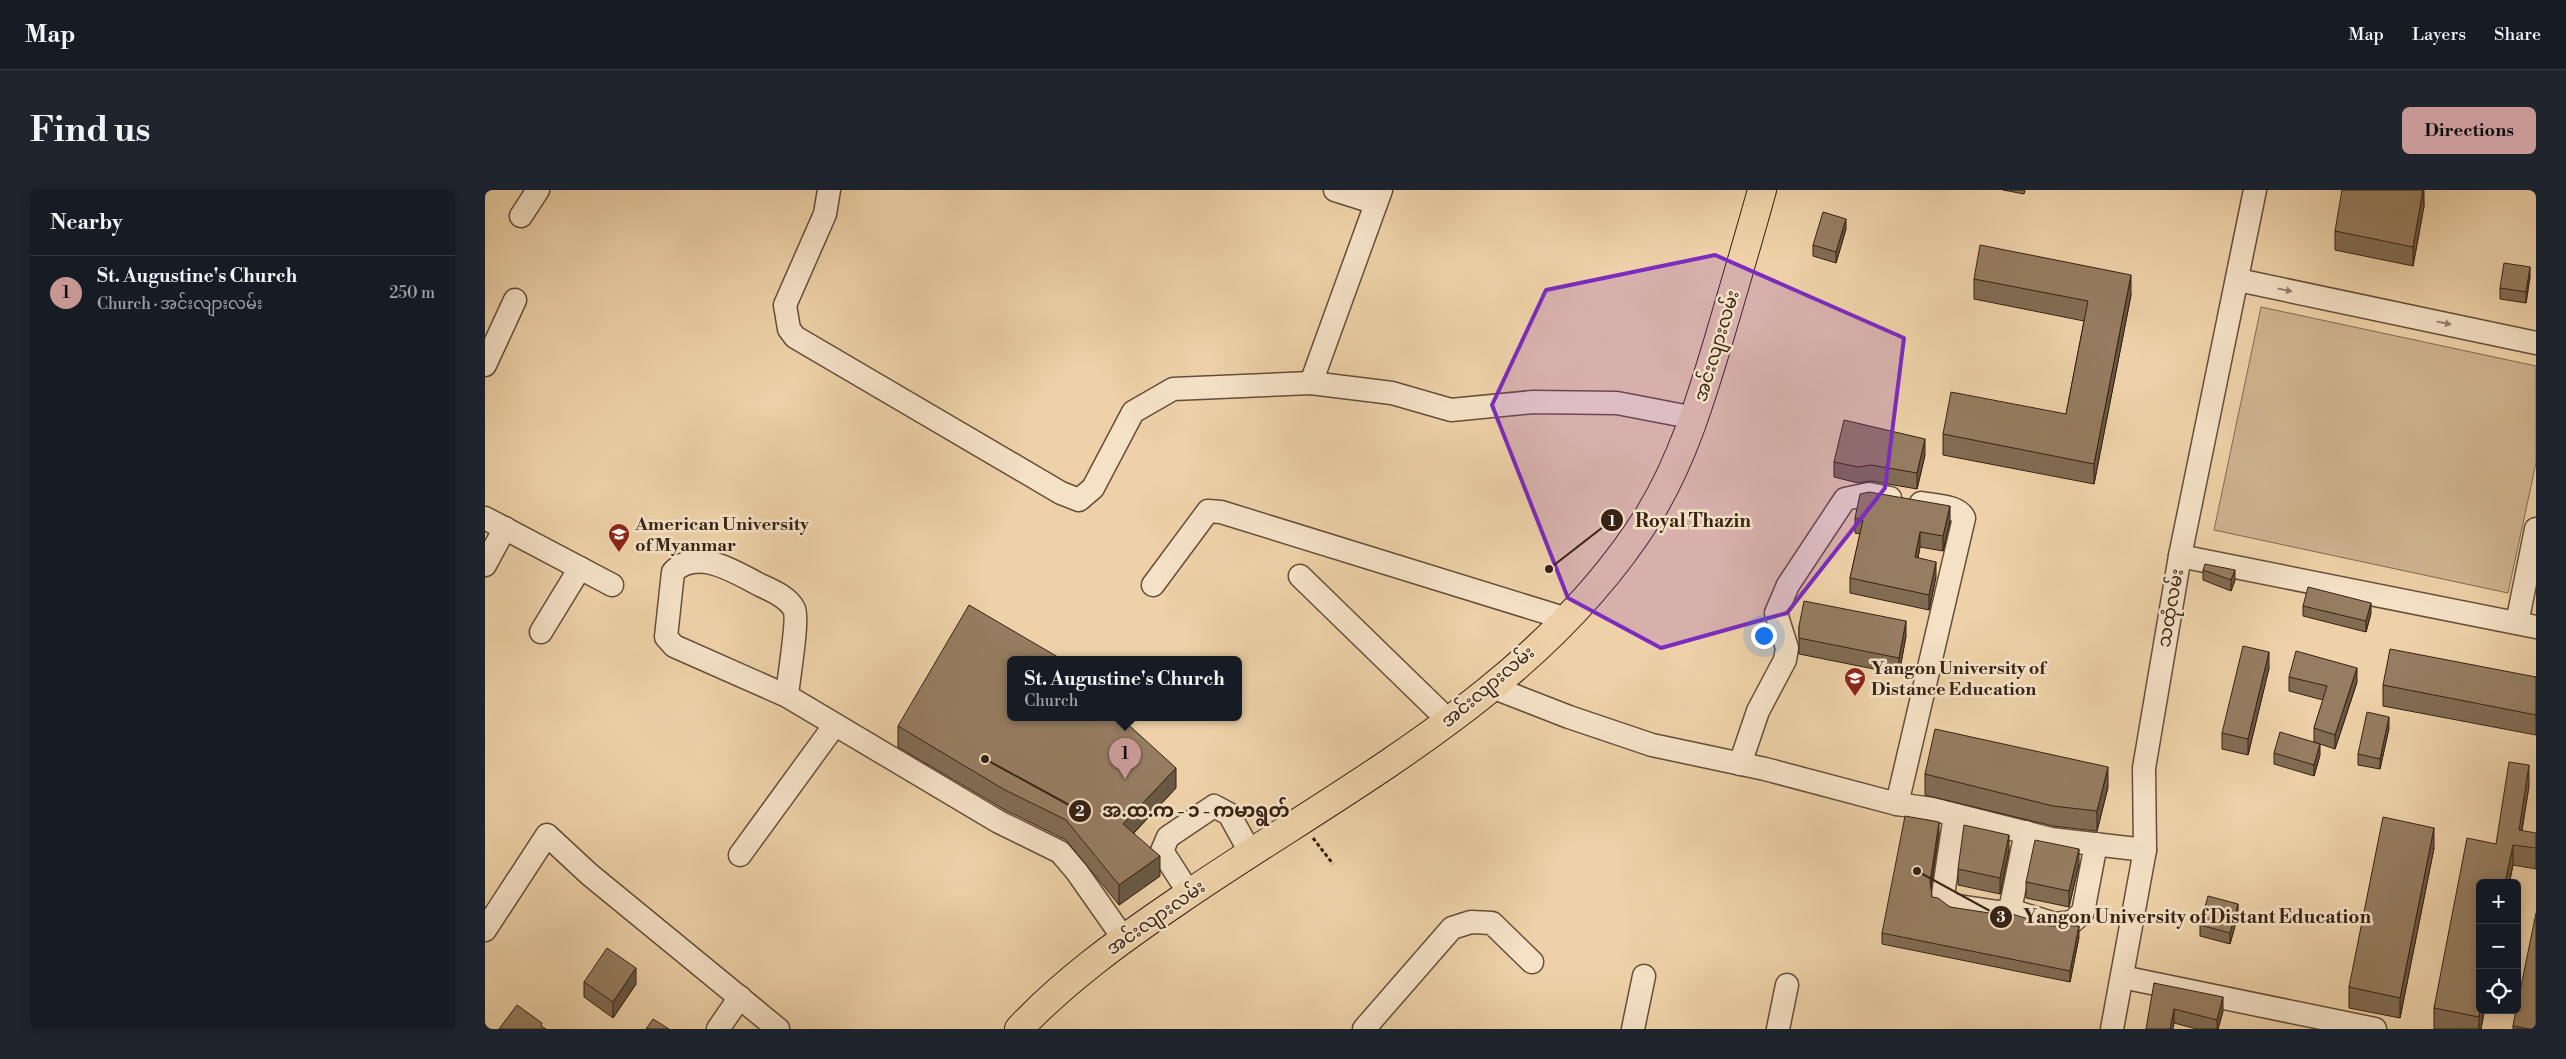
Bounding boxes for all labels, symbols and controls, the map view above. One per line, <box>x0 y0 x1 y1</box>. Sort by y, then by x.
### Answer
text: Map <box>25 20 75 50</box>
text: Map <box>2349 23 2384 46</box>
text: Layers <box>2412 23 2466 46</box>
text: Share <box>2494 23 2541 46</box>
button: Directions <box>2402 107 2536 154</box>
text: Find us <box>30 109 150 152</box>
text: Nearby <box>50 210 123 236</box>
text: St. Augustine's Church <box>97 264 297 288</box>
text: 1 <box>62 283 70 303</box>
text: 250 m <box>389 283 435 303</box>
one-way arrow <box>2278 286 2293 294</box>
street label: အင်းလျားလမ်း <box>1687 287 1748 405</box>
text: Church · အင်းလျားလမ်း <box>97 294 262 314</box>
one-way arrow <box>2437 319 2452 327</box>
callout: Royal Thazin <box>1600 503 1761 537</box>
text: Royal Thazin <box>1635 509 1751 533</box>
text: 1 <box>1608 512 1616 531</box>
place label: American University of Myanmar <box>634 513 810 557</box>
school or university icon: American University of Myanmar <box>607 522 631 553</box>
street label: သထုံလမ်း <box>2151 567 2192 650</box>
your location <box>1751 623 1777 649</box>
street label: အင်းလျားလမ်း <box>1435 640 1541 735</box>
popup <box>1007 656 1242 721</box>
place label: Yangon University of Distance Education <box>1871 657 2048 701</box>
school or university icon: Yangon University of Distance Education <box>1843 666 1867 697</box>
text: St. Augustine's Church <box>1024 667 1225 691</box>
text: Church <box>1024 691 1078 711</box>
pin: 1 <box>1109 738 1141 779</box>
callout: အ.ထ.က - ၁ - ကမာရွတ် <box>1067 794 1299 828</box>
text: အ.ထ.က - ၁ - ကမာရွတ် <box>1102 797 1290 826</box>
text: 2 <box>1075 802 1085 821</box>
street label: အင်းလျားလမ်း <box>1101 874 1211 963</box>
map controls <box>2476 879 2521 1014</box>
button: + <box>2476 879 2521 924</box>
callout: Yangon University of Distant Education <box>1988 900 2381 934</box>
text: Yangon University of Distant Education <box>2023 905 2372 929</box>
text: 3 <box>1996 908 2006 927</box>
button: − <box>2476 924 2521 969</box>
button: locate <box>2476 969 2521 1014</box>

